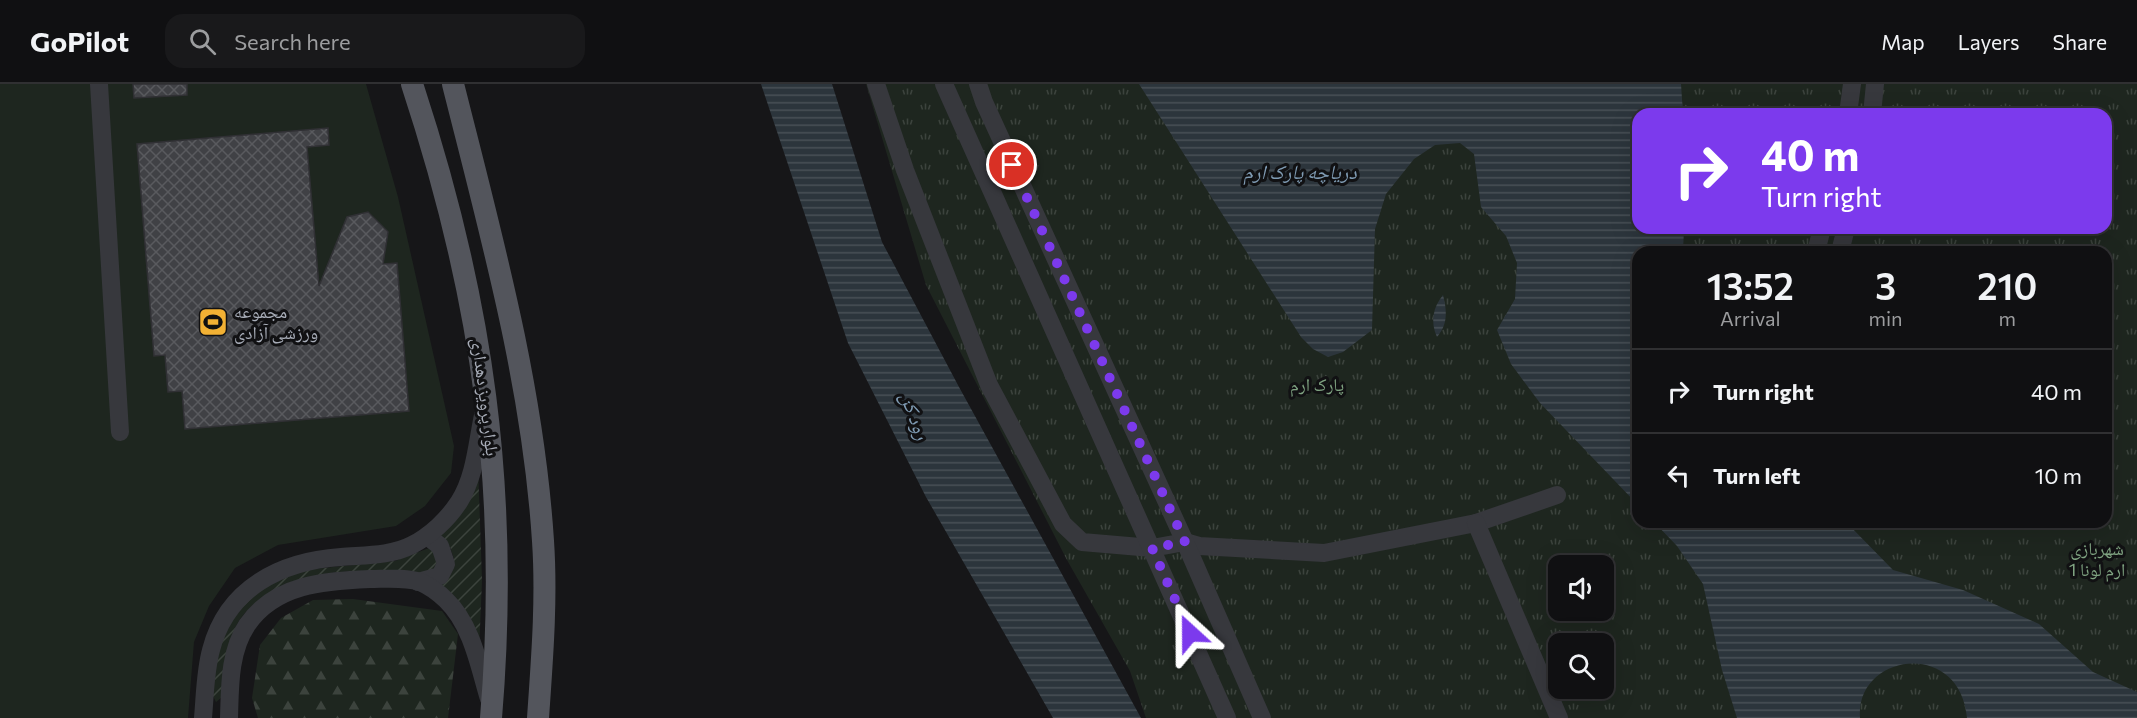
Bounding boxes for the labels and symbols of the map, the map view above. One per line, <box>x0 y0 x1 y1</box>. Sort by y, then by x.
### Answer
pin <box>986 139 1037 190</box>
water label: دریاچه پارک ارم <box>1243 159 1358 186</box>
place label: مجموعه ورزشی آزادی <box>234 300 318 344</box>
sports icon: مجموعه ورزشی آزادی <box>197 306 229 338</box>
street label: بلوار پرویز دهداری <box>467 337 504 457</box>
park label: پارک ارم <box>1290 373 1344 397</box>
water label: رود کن <box>894 388 936 444</box>
park label: شهربازی ارم لونا 1 <box>2069 537 2125 582</box>
position arrow <box>1158 601 1222 665</box>

